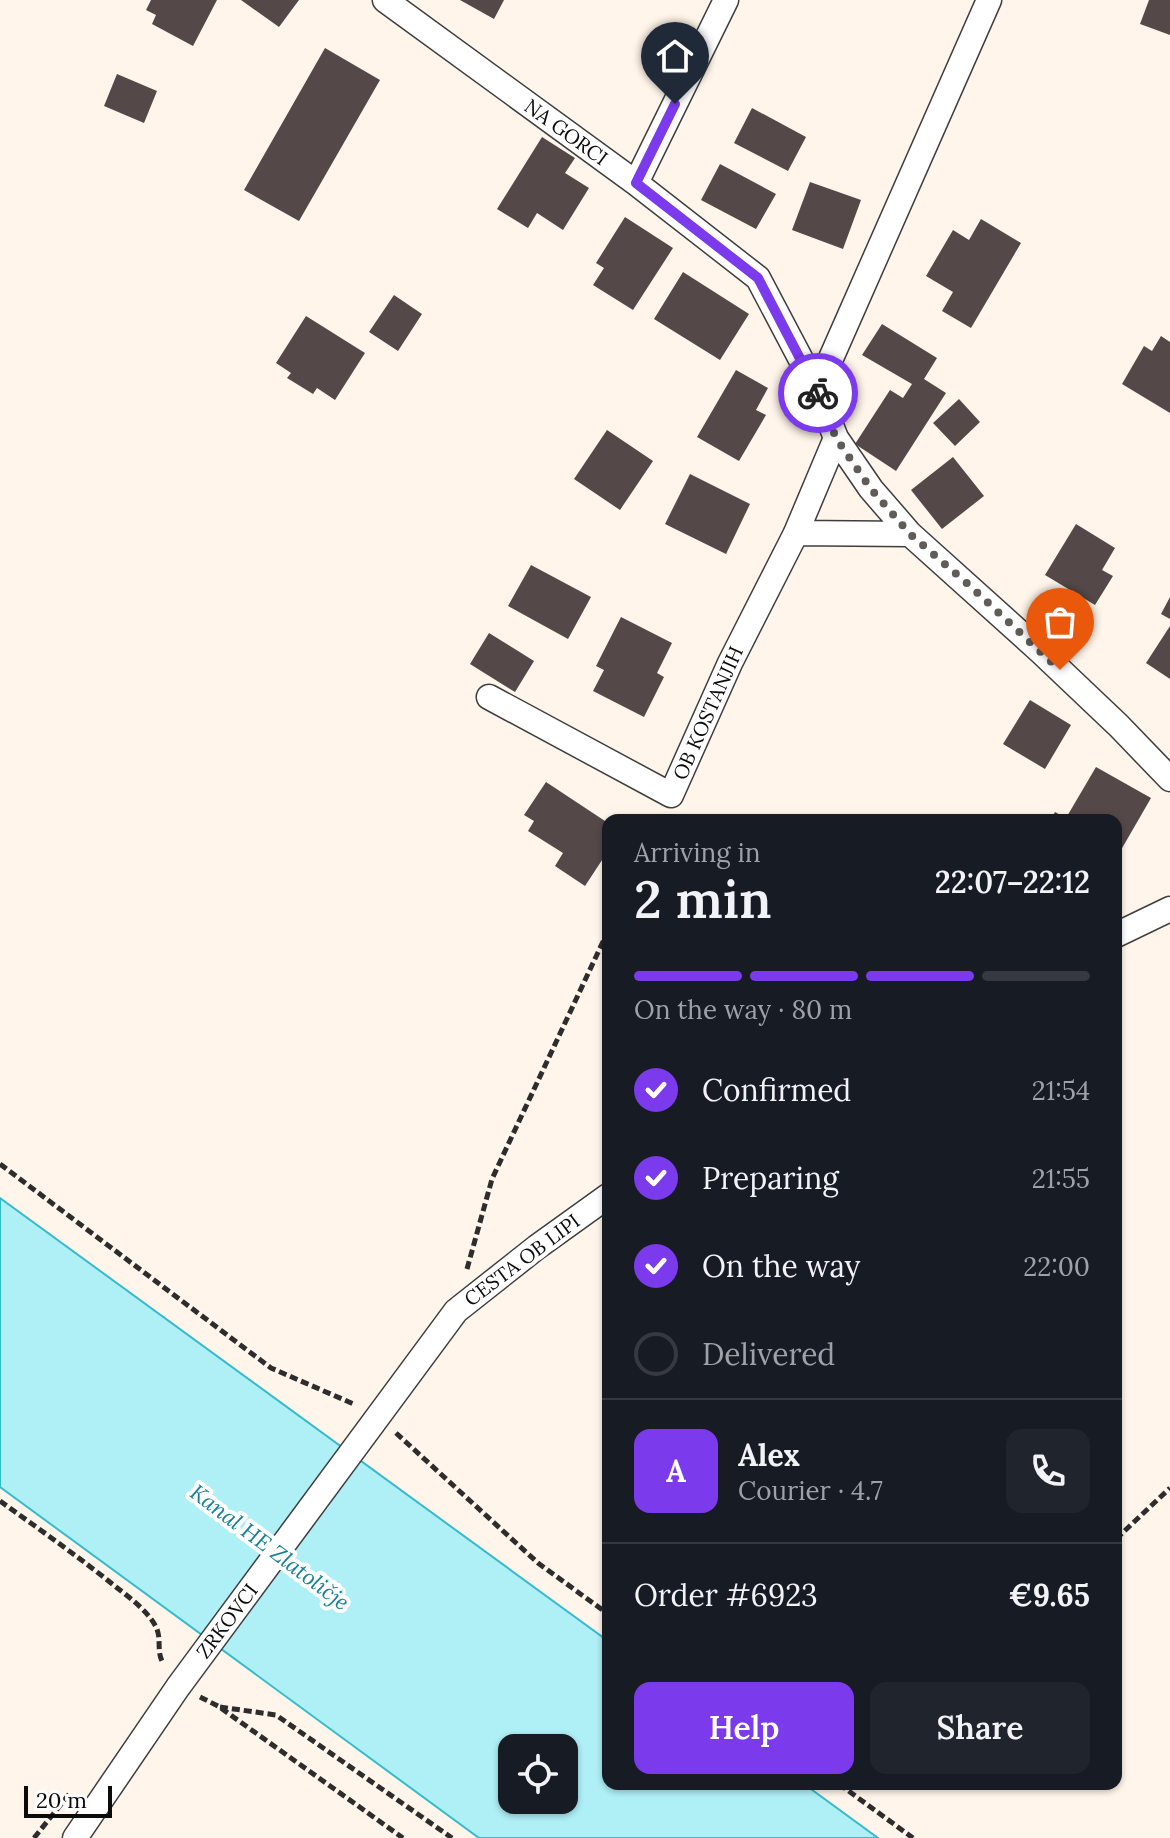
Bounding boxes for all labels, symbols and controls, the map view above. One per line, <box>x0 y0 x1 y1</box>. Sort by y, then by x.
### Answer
pin <box>641 22 709 104</box>
icon: home <box>653 34 697 78</box>
street label: NA GORCI <box>520 93 613 170</box>
courier <box>778 353 858 433</box>
icon: bike <box>796 371 840 415</box>
pin <box>1026 588 1094 670</box>
icon: bag <box>1038 600 1082 644</box>
street label: OB KOSTANJIH <box>667 642 748 783</box>
text: Arriving in <box>634 836 761 869</box>
text: 22:07–22:12 <box>935 863 1090 901</box>
text: 2 min <box>634 866 772 932</box>
text: On the way · 80 m <box>634 993 852 1026</box>
icon: check <box>634 1068 678 1112</box>
text: Confirmed <box>702 1071 851 1109</box>
text: 21:54 <box>1032 1074 1090 1107</box>
icon: check <box>634 1156 678 1200</box>
text: Preparing <box>702 1159 839 1197</box>
text: 21:55 <box>1032 1162 1090 1195</box>
street label: CESTA OB LIPI <box>459 1208 584 1311</box>
icon: check <box>634 1244 678 1288</box>
text: On the way <box>702 1247 860 1285</box>
text: 22:00 <box>1023 1250 1090 1283</box>
text: Delivered <box>702 1335 835 1373</box>
button: phone <box>1006 1429 1090 1513</box>
text: Alex <box>738 1436 800 1474</box>
text: A <box>666 1452 686 1490</box>
text: Courier · 4.7 <box>738 1474 883 1507</box>
water label: Kanal HE Zlatoličje <box>185 1478 355 1616</box>
text: Order #6923 <box>634 1576 818 1614</box>
text: €9.65 <box>1008 1576 1090 1614</box>
street label: ZRKOVCI <box>190 1578 263 1663</box>
button: Help <box>634 1682 854 1774</box>
button: Share <box>870 1682 1090 1774</box>
map controls <box>498 1734 578 1814</box>
button: locate <box>498 1734 578 1814</box>
scale bar <box>24 1782 112 1818</box>
text: 20 m <box>36 1786 87 1814</box>

